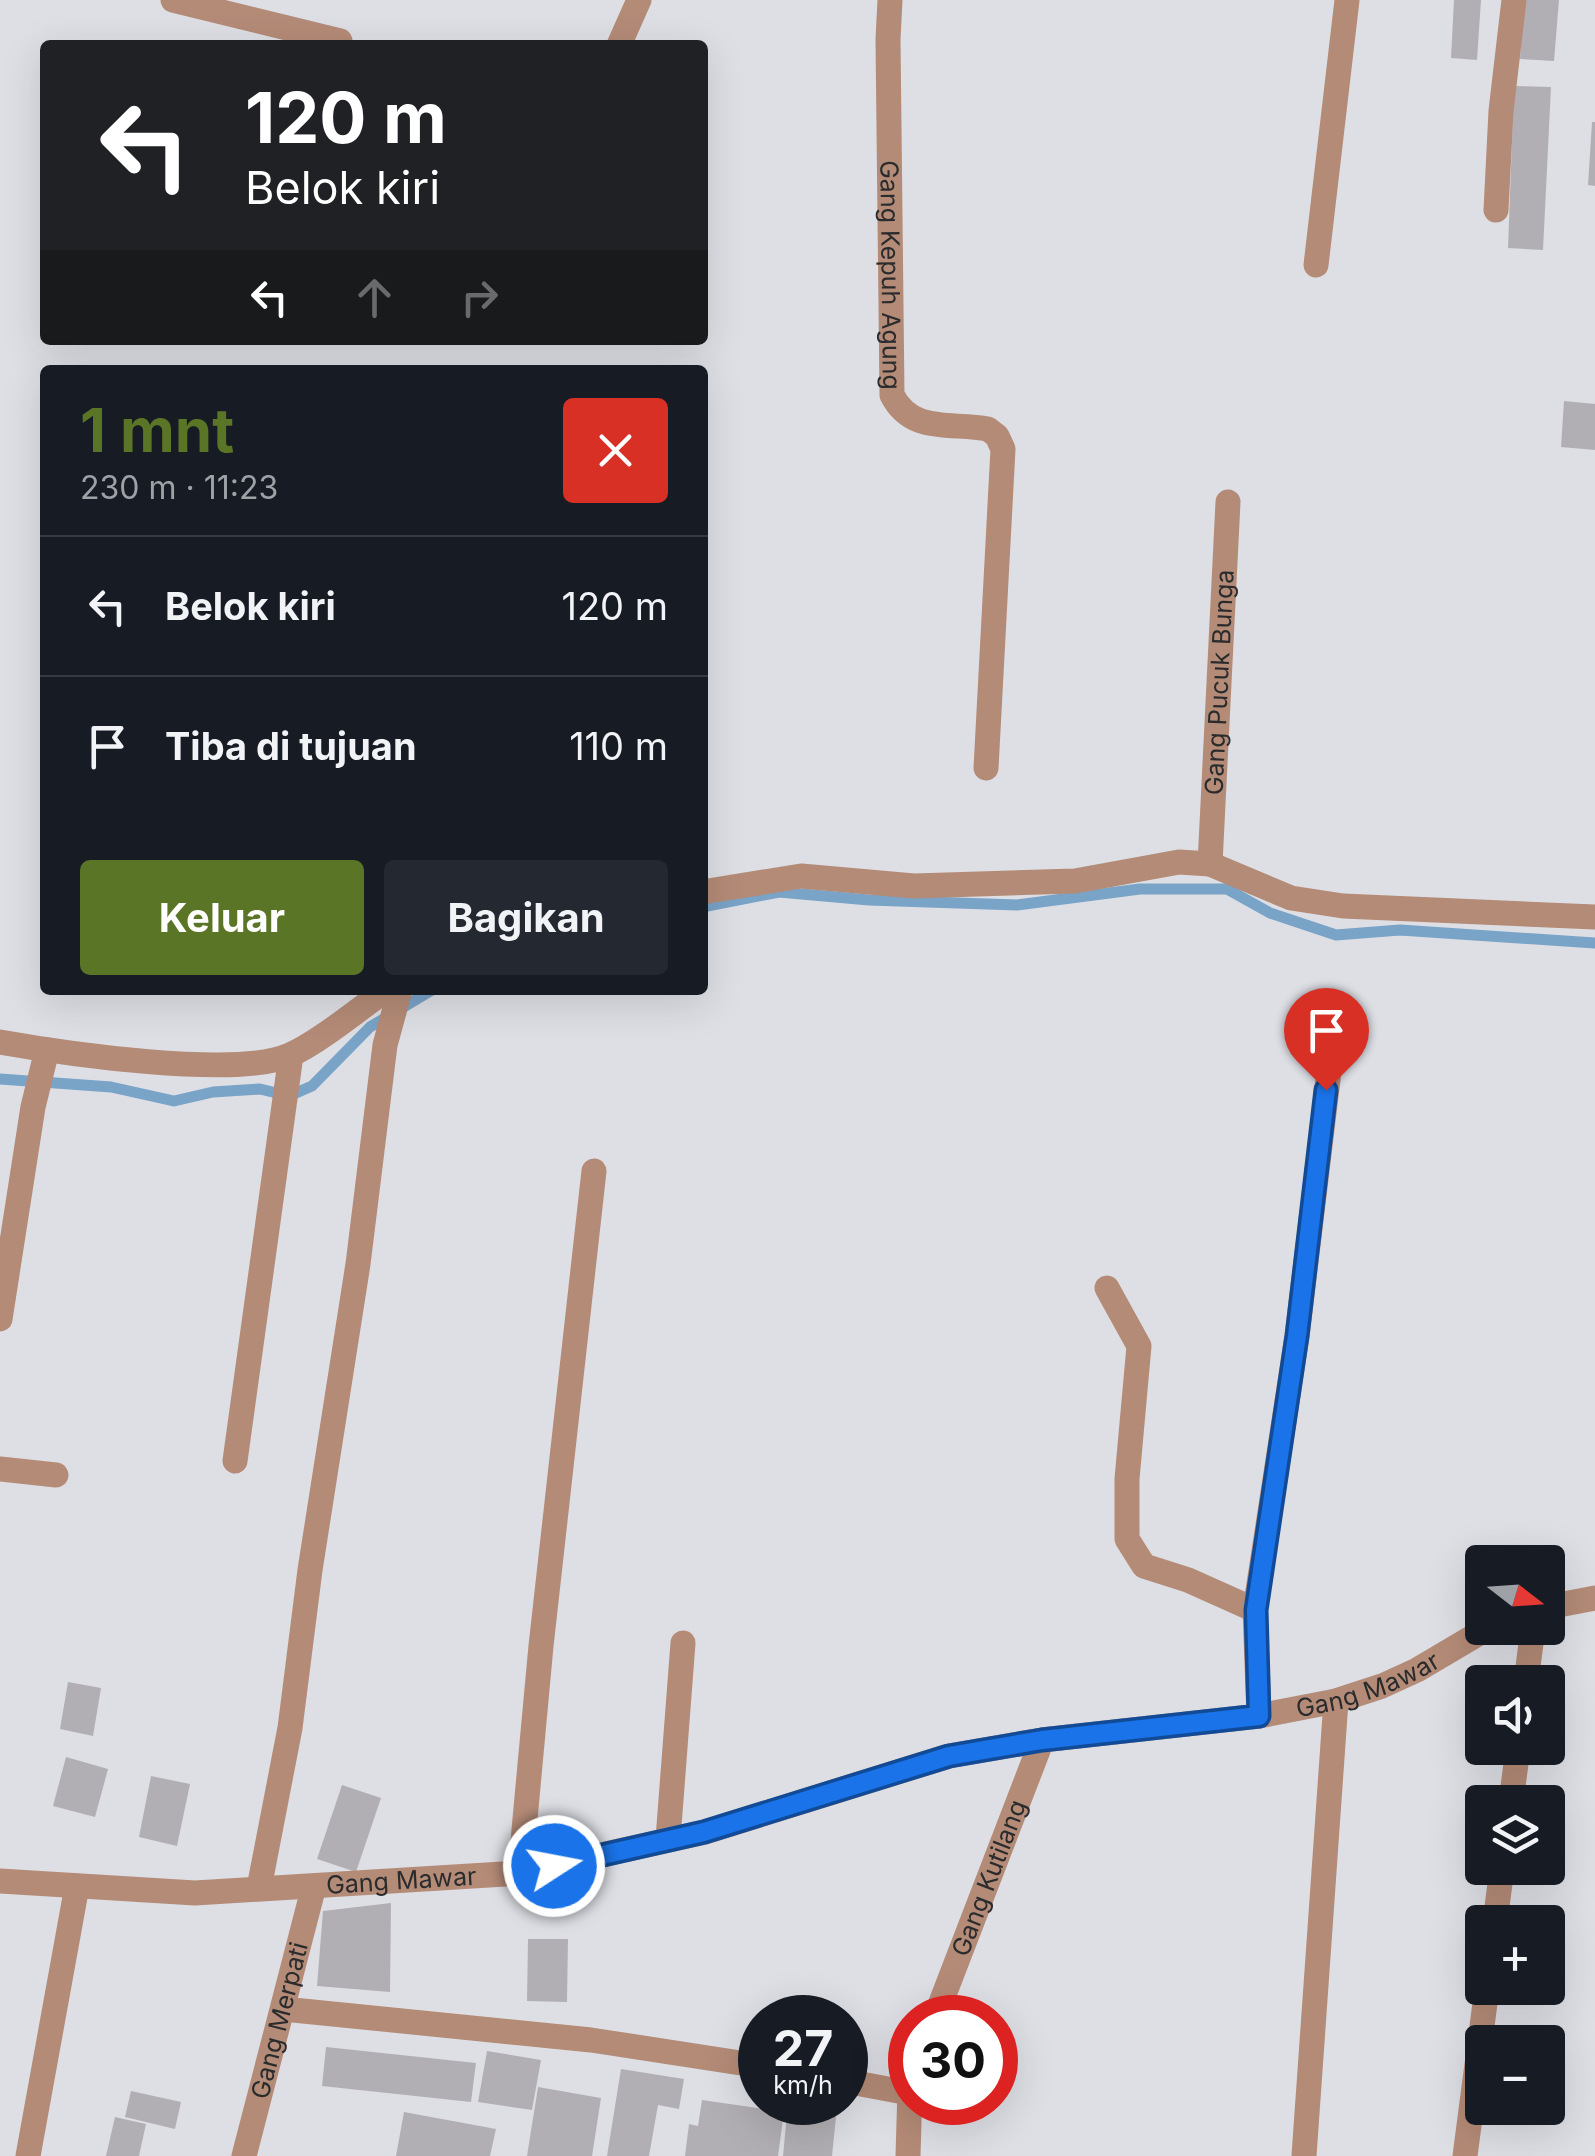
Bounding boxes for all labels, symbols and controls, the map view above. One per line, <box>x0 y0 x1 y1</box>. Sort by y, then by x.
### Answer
text: 120 m <box>245 75 447 160</box>
icon: left <box>80 80 210 210</box>
text: Belok kiri <box>245 160 440 215</box>
street label: Gang Kepuh Agung <box>874 160 907 390</box>
icon: left <box>242 270 297 325</box>
icon: ahead <box>347 270 402 325</box>
icon: right <box>452 270 507 325</box>
text: 1 mnt <box>80 394 234 466</box>
button: close <box>563 398 668 503</box>
text: 230 m · 11:23 <box>80 468 278 507</box>
street label: Gang Pucuk Bunga <box>1198 569 1240 796</box>
icon: left <box>80 579 135 634</box>
text: Belok kiri <box>165 583 336 629</box>
text: 120 m <box>561 583 668 629</box>
icon: arrive <box>80 719 135 774</box>
text: Tiba di tujuan <box>165 723 417 769</box>
text: 110 m <box>569 723 668 769</box>
button: Keluar <box>80 860 364 975</box>
button: Bagikan <box>384 860 668 975</box>
pin <box>1284 988 1369 1091</box>
icon: arrive <box>1299 1003 1354 1058</box>
north arrow <box>1465 1545 1565 1645</box>
map controls <box>1465 1545 1565 2125</box>
street label: Gang Mawar <box>1293 1645 1445 1723</box>
button: sound <box>1465 1665 1565 1765</box>
button: layers <box>1465 1785 1565 1885</box>
street label: Gang Kutilang <box>945 1796 1033 1960</box>
position arrow <box>502 1814 606 1918</box>
street label: Gang Mawar <box>325 1861 477 1900</box>
button: + <box>1465 1905 1565 2005</box>
street label: Gang Merpati <box>244 1939 314 2102</box>
speed limit sign: 30 <box>888 1995 1018 2125</box>
text: 27 <box>773 2018 833 2078</box>
button: − <box>1465 2025 1565 2125</box>
text: km/h <box>773 2070 833 2100</box>

